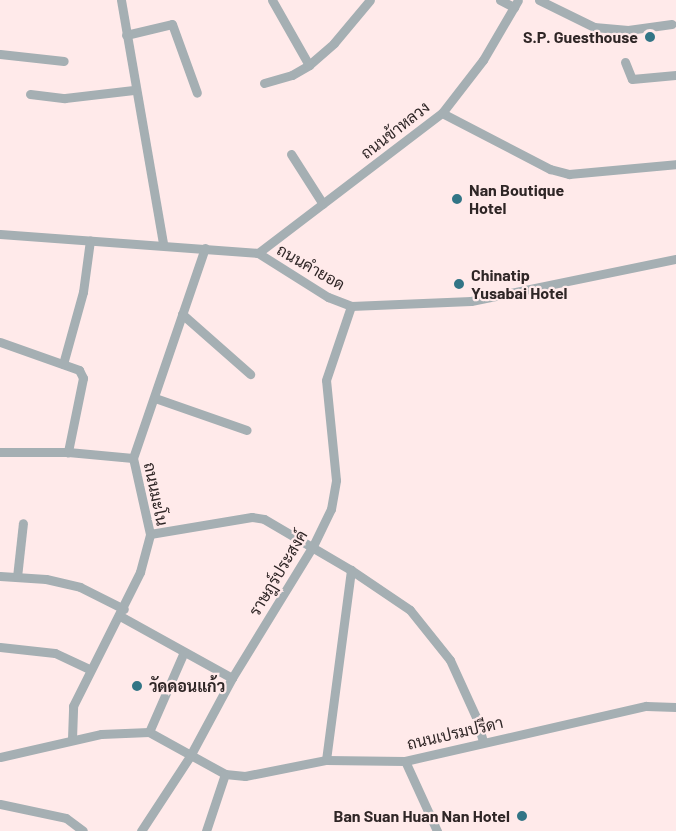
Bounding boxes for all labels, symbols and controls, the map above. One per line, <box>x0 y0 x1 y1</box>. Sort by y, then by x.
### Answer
place label: S.P. Guesthouse <box>523 27 638 47</box>
marker: S.P. Guesthouse <box>643 30 657 44</box>
street label: ถนนข้าหลวง <box>357 97 433 163</box>
place label: Nan Boutique Hotel <box>469 180 564 218</box>
marker: Nan Boutique Hotel <box>450 192 464 206</box>
street label: ถนนคำยอด <box>274 240 348 294</box>
place label: Chinatip Yusabai Hotel <box>471 265 568 303</box>
marker: Chinatip Yusabai Hotel <box>452 277 466 291</box>
street label: ถนนมะโน <box>140 461 172 527</box>
street label: ราษฎร์ประสงค์ <box>245 527 311 619</box>
place label: วัดดอนแก้ว <box>149 676 225 696</box>
marker: วัดดอนแก้ว <box>130 679 144 693</box>
street label: ถนนเปรมปรีดา <box>405 713 505 753</box>
place label: Ban Suan Huan Nan Hotel <box>334 806 510 826</box>
marker: Ban Suan Huan Nan Hotel <box>515 809 529 823</box>

